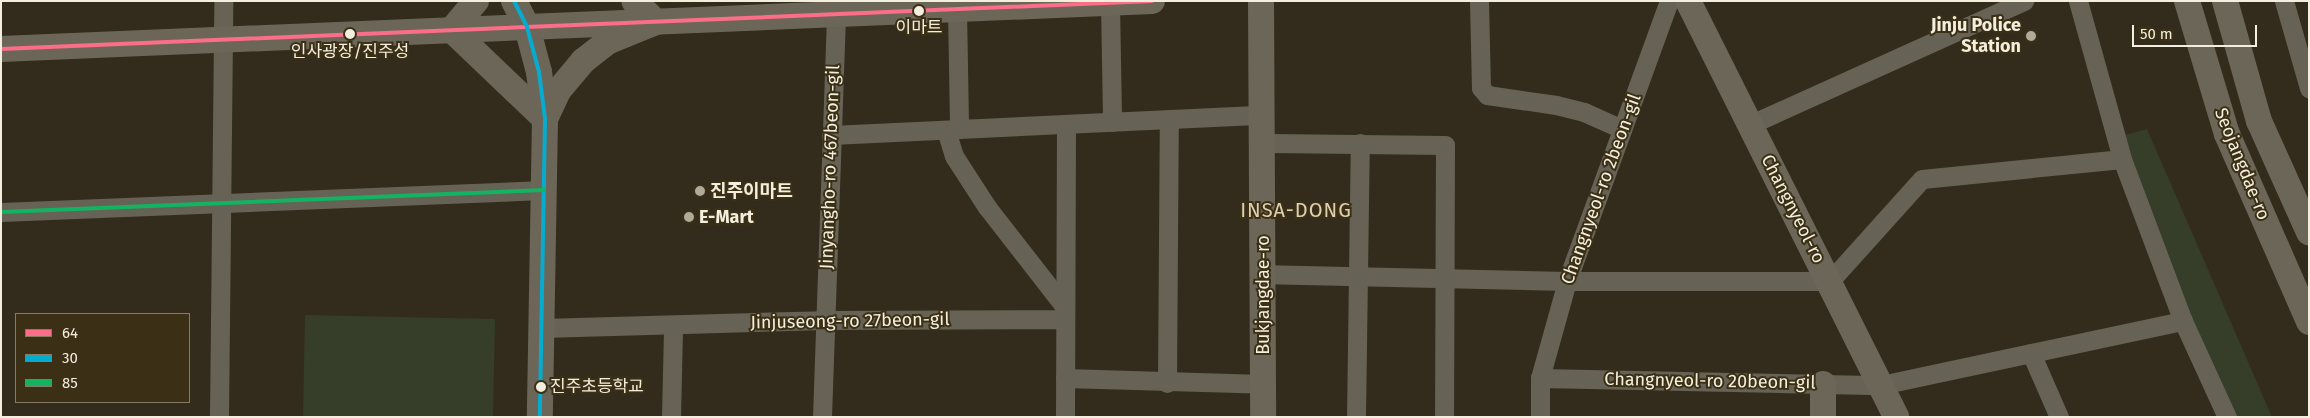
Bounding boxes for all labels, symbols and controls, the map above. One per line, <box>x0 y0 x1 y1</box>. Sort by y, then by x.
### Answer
marker: 이마트 <box>914 6 924 16</box>
place label: Jinju Police Station <box>1931 15 2021 58</box>
scale bar <box>2135 15 2260 47</box>
place label: 이마트 <box>896 18 942 38</box>
text: 50 m <box>2140 25 2173 43</box>
marker: 인사광장/진주성 <box>345 29 355 39</box>
marker: Jinju Police Station <box>2025 30 2037 42</box>
place label: 인사광장/진주성 <box>291 42 409 62</box>
street label: Jinyangho-ro 467beon-gil <box>816 64 844 270</box>
street label: Changnyeol-ro 2beon-gil <box>1556 91 1646 287</box>
street label: Seojangdae-ro <box>2210 105 2274 223</box>
street label: Changnyeol-ro <box>1756 151 1830 267</box>
place label: 진주이마트 <box>710 180 793 202</box>
marker: 진주이마트 <box>694 185 706 197</box>
district label: INSA-DONG <box>1239 198 1353 222</box>
place label: E-Mart <box>699 206 754 228</box>
marker: E-Mart <box>683 211 695 223</box>
street label: Bukjangdae-ro <box>1252 235 1274 355</box>
street label: Jinjuseong-ro 27beon-gil <box>750 308 950 334</box>
legend <box>15 313 190 403</box>
text: 64 <box>62 324 78 342</box>
text: 30 <box>62 349 78 367</box>
street label: Changnyeol-ro 20beon-gil <box>1604 368 1816 394</box>
text: 85 <box>62 374 78 392</box>
place label: 진주초등학교 <box>550 377 644 397</box>
marker: 진주초등학교 <box>536 382 546 392</box>

